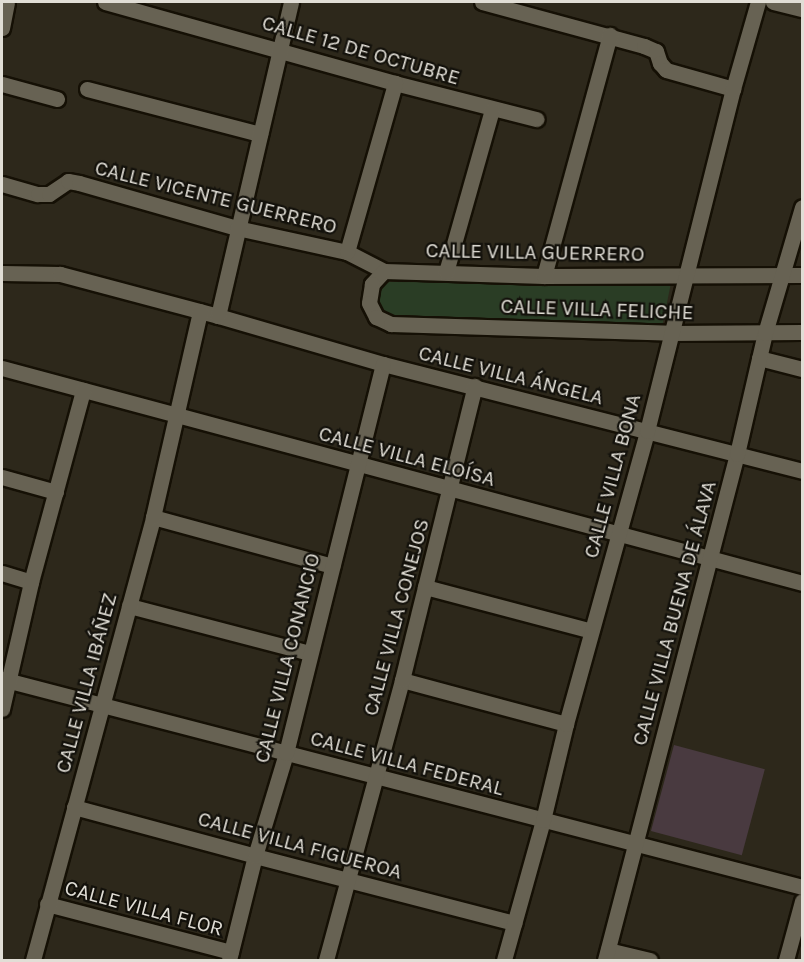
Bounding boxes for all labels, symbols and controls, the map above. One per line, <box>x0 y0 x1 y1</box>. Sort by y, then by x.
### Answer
street label: CALLE 12 DE OCTUBRE <box>259 10 463 90</box>
street label: CALLE VICENTE GUERRERO <box>92 155 340 239</box>
street label: CALLE VILLA GUERRERO <box>425 237 645 267</box>
street label: CALLE VILLA FELICHE <box>500 293 694 325</box>
street label: CALLE VILLA ÁNGELA <box>416 340 606 410</box>
street label: CALLE VILLA BONA <box>578 391 646 561</box>
street label: CALLE VILLA ELOÍSA <box>316 420 498 492</box>
street label: CALLE VILLA BUENA DE ÁLAVA <box>627 478 721 748</box>
street label: CALLE VILLA CONEJOS <box>358 516 434 718</box>
street label: CALLE VILLA CONANCIO <box>249 551 325 765</box>
street label: CALLE VILLA IBÁÑEZ <box>50 590 122 776</box>
street label: CALLE VILLA FEDERAL <box>308 725 506 801</box>
street label: CALLE VILLA FIGUEROA <box>195 806 405 884</box>
street label: CALLE VILLA FLOR <box>62 875 226 941</box>

